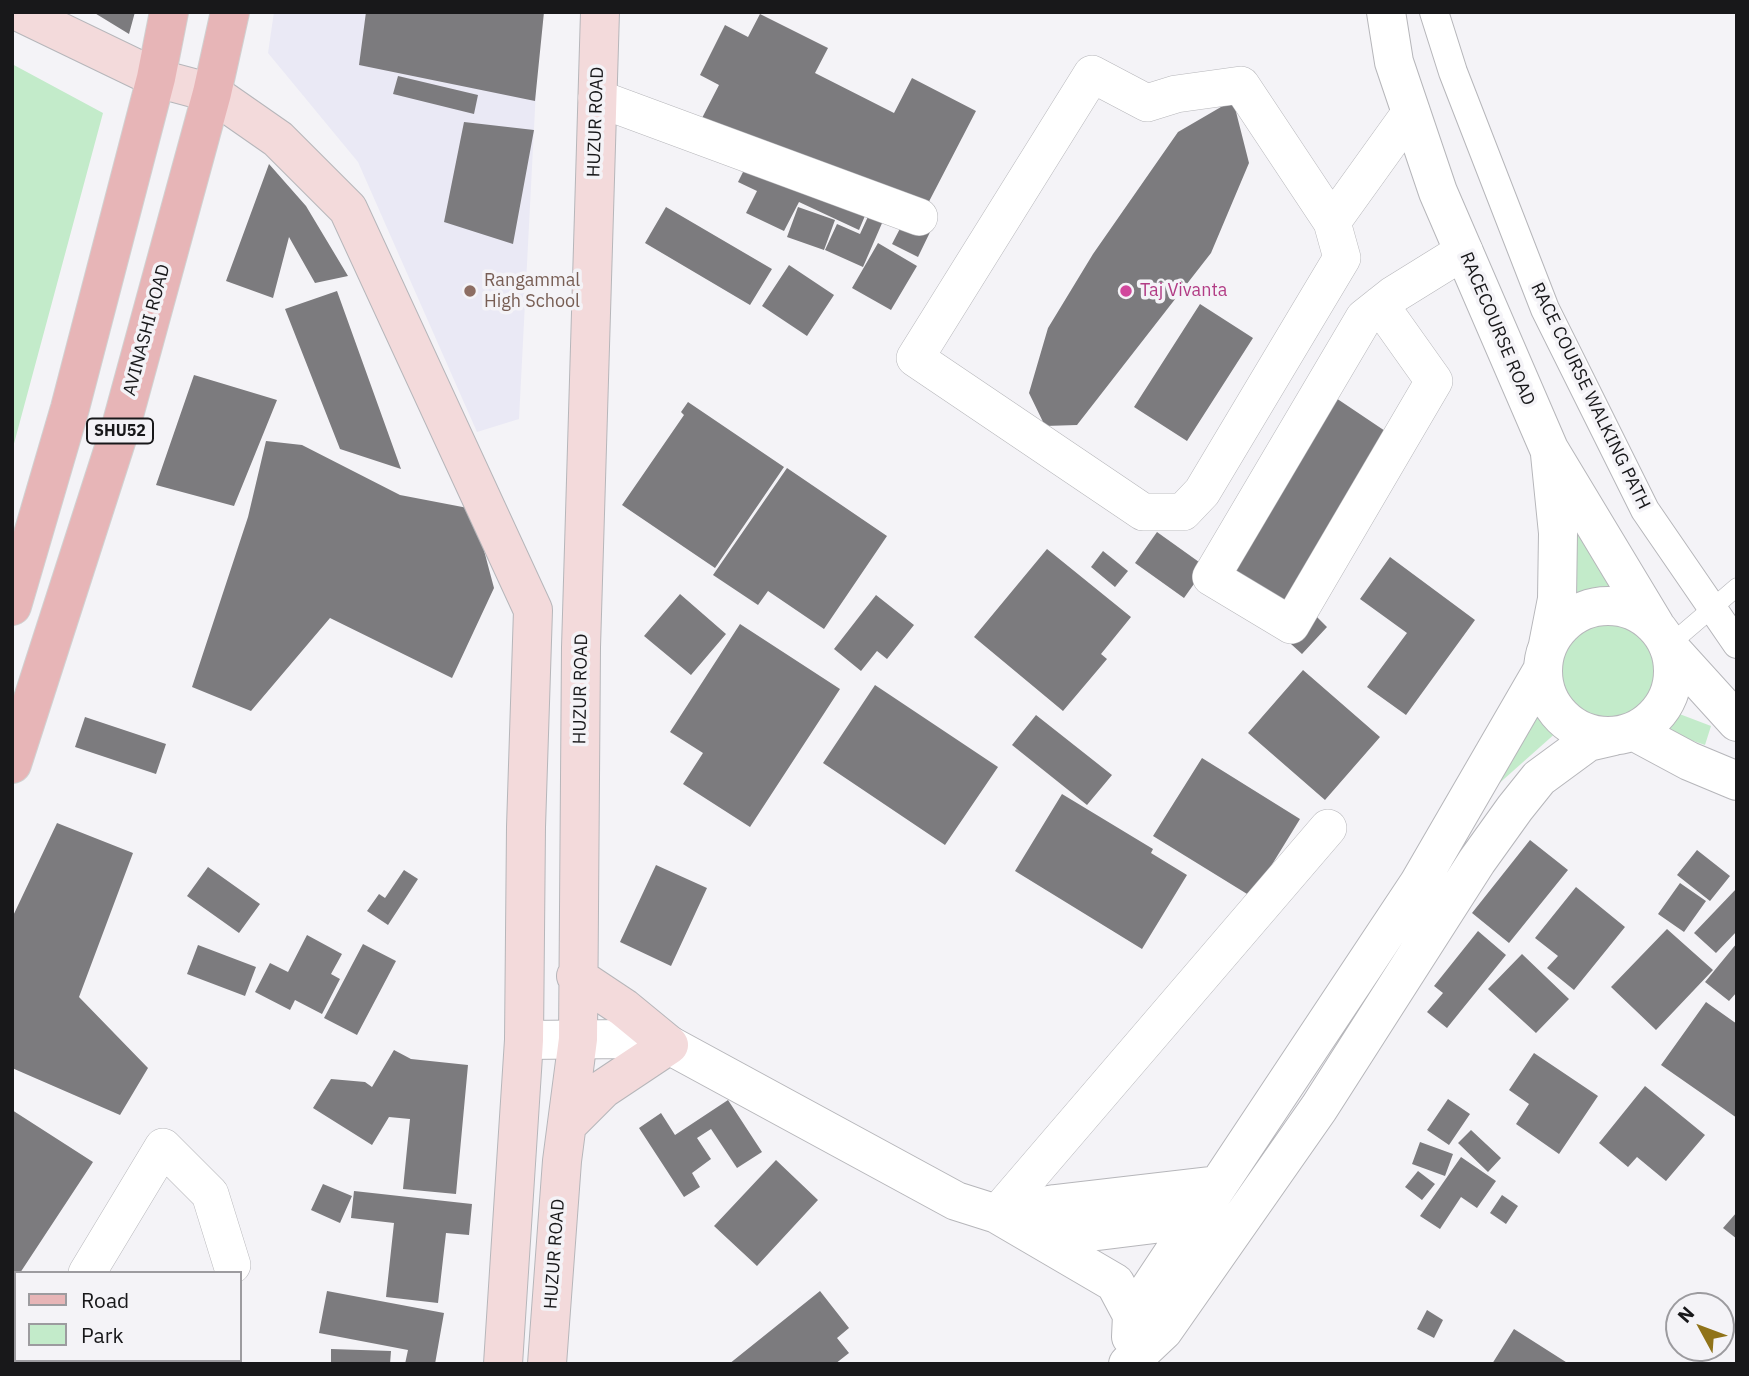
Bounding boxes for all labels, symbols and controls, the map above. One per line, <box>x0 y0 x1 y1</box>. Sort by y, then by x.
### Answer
street label: HUZUR ROAD <box>583 66 609 178</box>
street label: RACECOURSE ROAD <box>1455 249 1539 409</box>
street label: AVINASHI ROAD <box>119 262 175 398</box>
place label: Rangammal High School <box>484 270 580 312</box>
street label: RACE COURSE WALKING PATH <box>1526 279 1654 513</box>
place label: Taj Vivanta <box>1140 280 1227 302</box>
marker: Rangammal High School <box>462 283 478 299</box>
marker: Taj Vivanta <box>1118 283 1134 299</box>
road number: SHU52 <box>87 418 153 444</box>
street label: HUZUR ROAD <box>569 633 593 745</box>
street label: HUZUR ROAD <box>540 1198 570 1310</box>
legend <box>14 1271 242 1362</box>
text: Road <box>81 1286 129 1314</box>
north arrow <box>1665 1292 1735 1362</box>
text: N <box>1672 1301 1699 1328</box>
text: Park <box>81 1321 124 1349</box>

